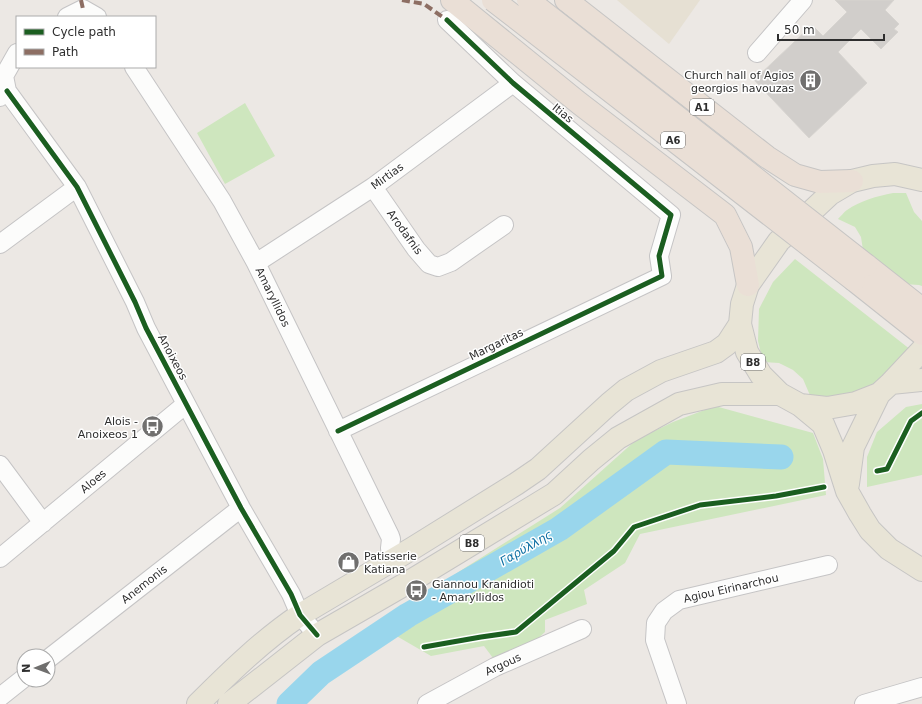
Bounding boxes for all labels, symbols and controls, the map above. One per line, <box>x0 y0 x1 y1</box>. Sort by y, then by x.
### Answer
legend <box>16 16 156 68</box>
scale bar <box>778 16 884 42</box>
text: 50 m <box>784 23 815 37</box>
text: Cycle path <box>52 25 116 39</box>
text: Path <box>52 45 78 59</box>
building icon: Church hall of Agios georgios havouzas <box>797 68 823 94</box>
place label: Church hall of Agios georgios havouzas <box>684 69 794 95</box>
road number: A1 <box>690 99 714 115</box>
street label: Itias <box>550 101 576 126</box>
road number: A6 <box>661 132 685 148</box>
street label: Mirtias <box>369 160 406 193</box>
street label: Arodafnis <box>384 207 425 257</box>
street label: Amaryllidos <box>253 265 293 329</box>
street label: Margaritas <box>467 326 526 363</box>
street label: Anoixeos <box>155 332 190 382</box>
road number: B8 <box>741 354 765 370</box>
bus stop icon: Alois - Anoixeos 1 <box>140 414 166 440</box>
place label: Alois - Anoixeos 1 <box>78 415 138 441</box>
street label: Aloes <box>78 467 109 496</box>
water label: Γαρύλλης <box>497 527 555 569</box>
road number: B8 <box>460 535 484 551</box>
shop icon: Patisserie Katiana <box>336 549 362 575</box>
place label: Patisserie Katiana <box>364 550 417 576</box>
street label: Anemonis <box>119 562 170 606</box>
street label: Agiou Eirinarchou <box>682 571 780 606</box>
bus stop icon: Giannou Kranidioti - Amaryllidos <box>403 577 429 603</box>
place label: Giannou Kranidioti - Amaryllidos <box>432 578 534 604</box>
north arrow <box>16 648 56 688</box>
street label: Argous <box>483 650 524 678</box>
text: N <box>20 663 33 673</box>

